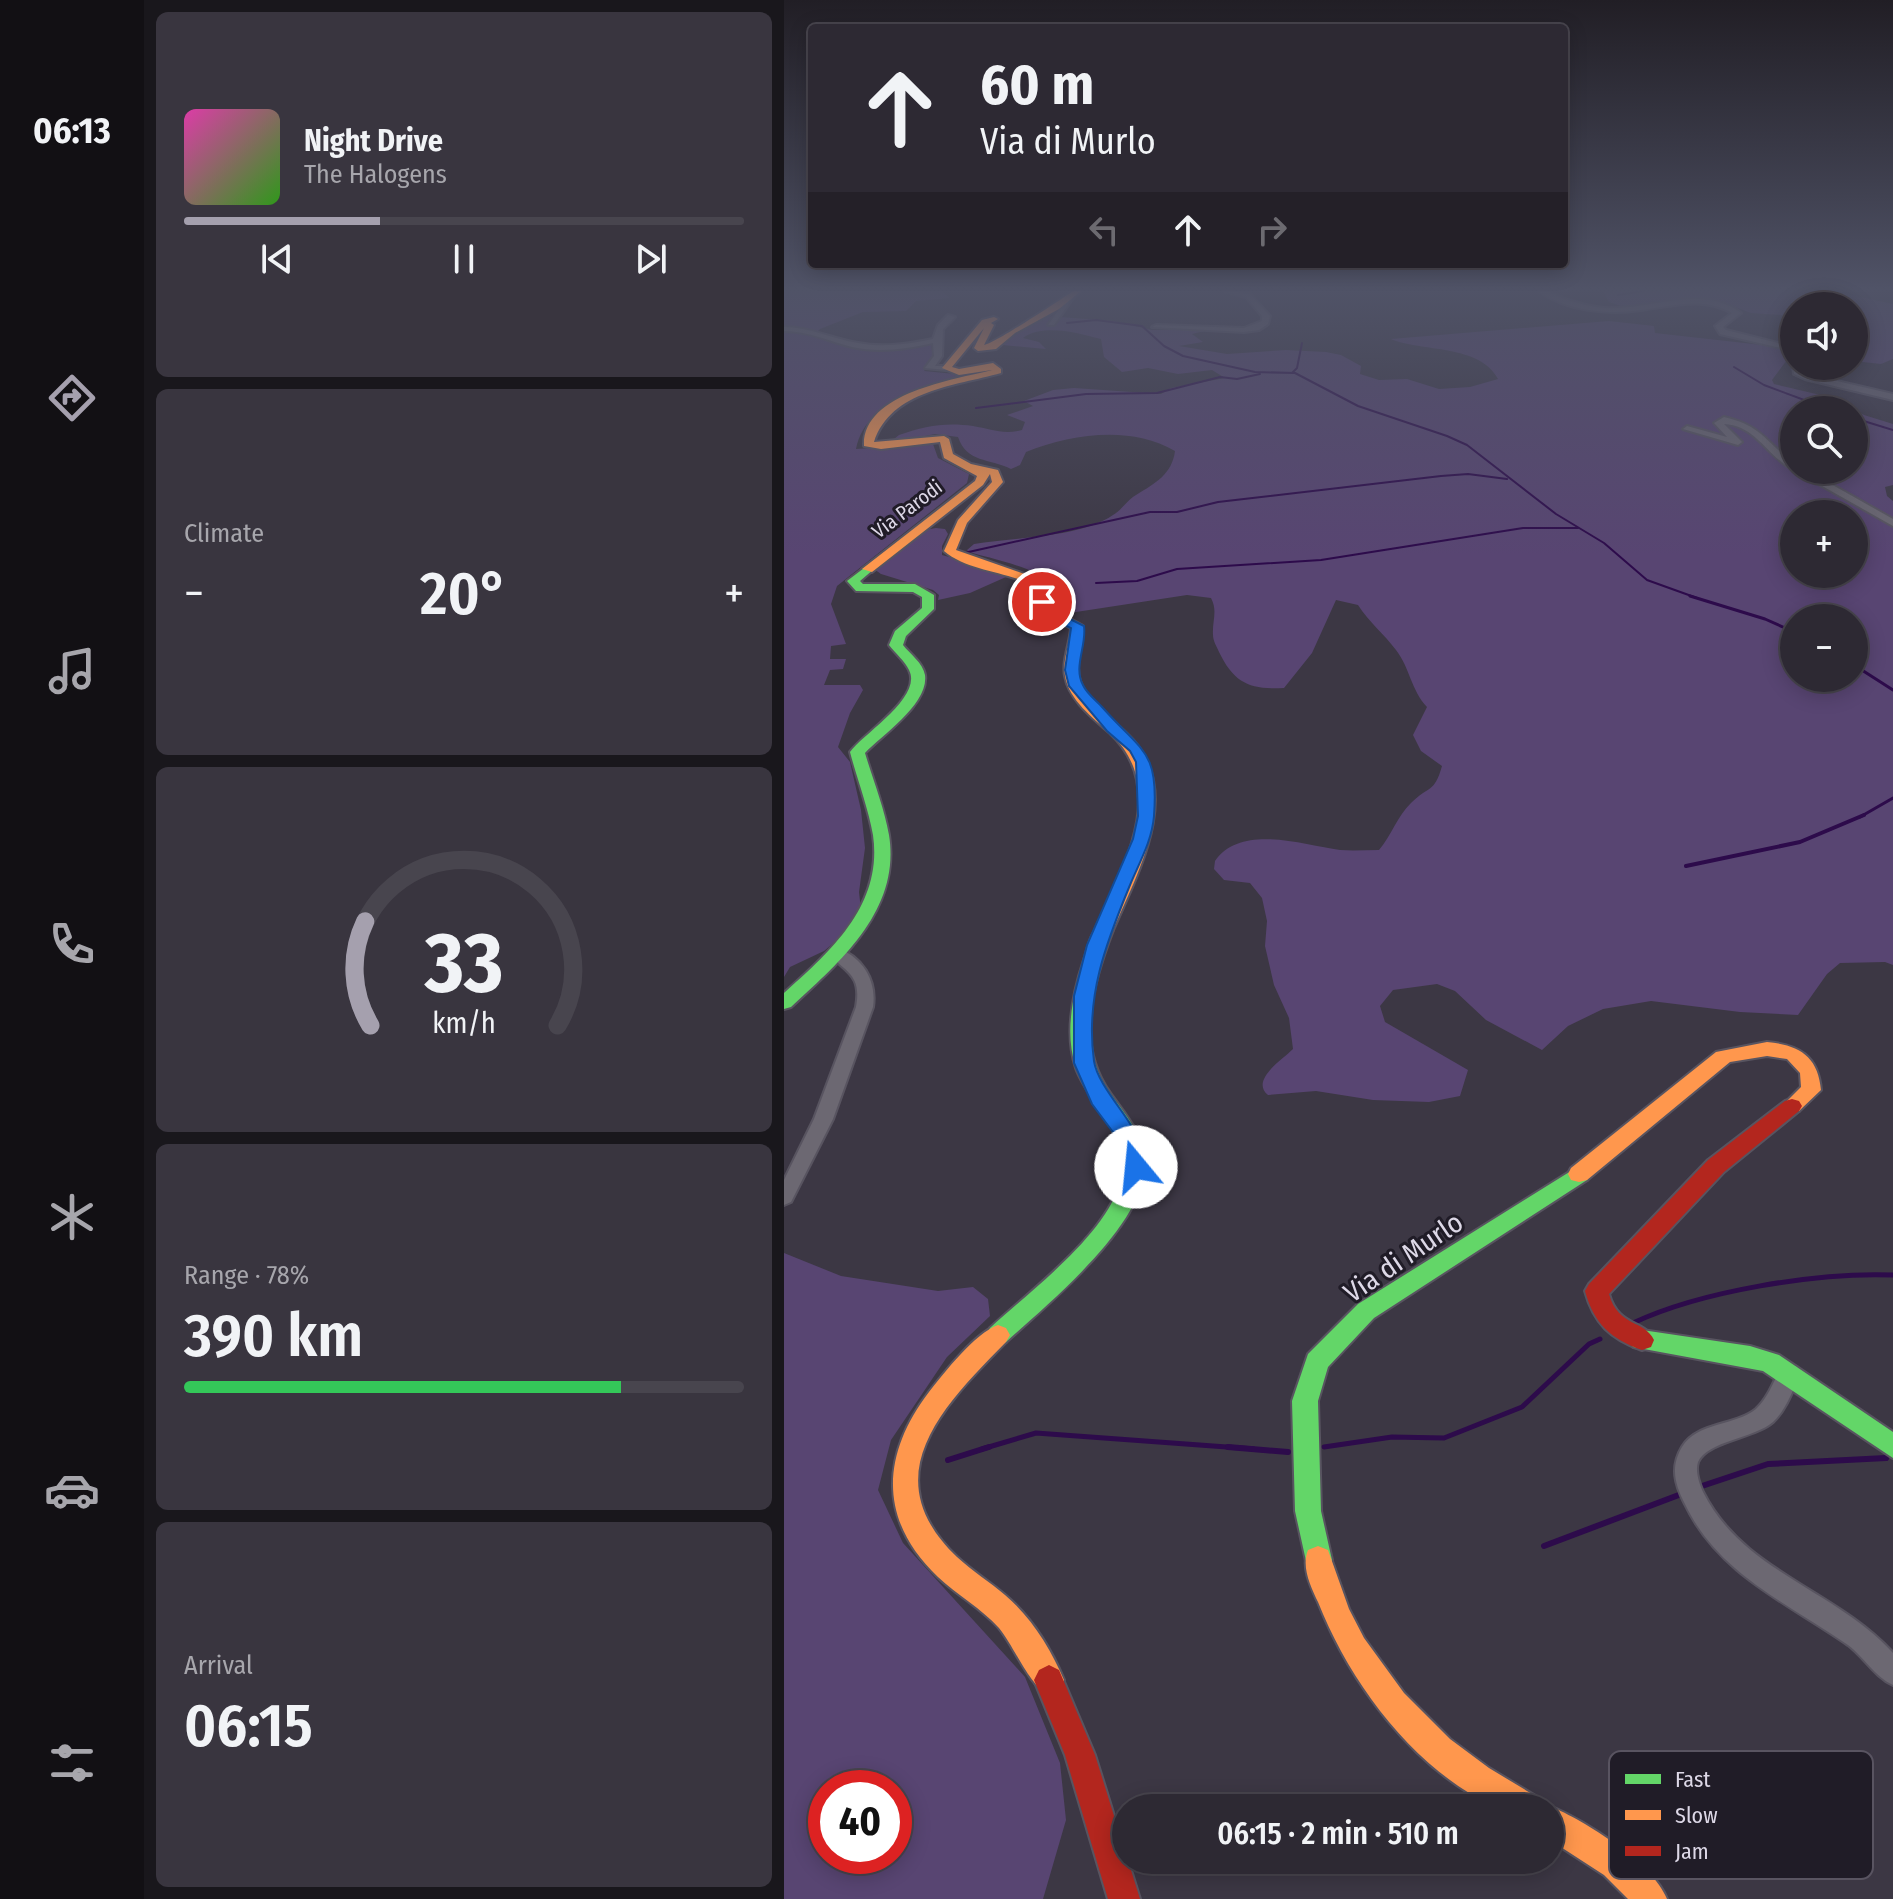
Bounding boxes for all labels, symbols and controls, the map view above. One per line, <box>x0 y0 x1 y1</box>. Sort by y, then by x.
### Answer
text: 60 m <box>980 52 1094 119</box>
icon: ahead <box>848 56 952 160</box>
text: 06:13 <box>33 109 111 153</box>
text: Via di Murlo <box>980 120 1156 164</box>
text: Night Drive <box>304 123 443 159</box>
text: The Halogens <box>304 159 447 190</box>
icon: left <box>1082 208 1126 252</box>
icon: ahead <box>1166 208 1210 252</box>
icon: right <box>1250 208 1294 252</box>
icon: previous <box>255 237 299 281</box>
icon: pause <box>442 237 486 281</box>
icon: next <box>629 237 673 281</box>
map controls <box>1780 292 1868 692</box>
button: sound <box>1780 292 1868 380</box>
icon: directions <box>44 370 100 426</box>
button: search <box>1780 396 1868 484</box>
street label: Via Parodi <box>867 475 947 543</box>
button: + <box>1780 500 1868 588</box>
text: Climate <box>184 518 264 549</box>
text: 20° <box>420 558 508 630</box>
text: − <box>184 567 204 620</box>
text: + <box>724 567 744 620</box>
pin <box>1008 568 1076 636</box>
icon: arrive <box>1020 580 1064 624</box>
button: − <box>1780 604 1868 692</box>
icon: music <box>44 643 100 699</box>
text: 33 <box>424 913 503 1013</box>
icon: phone <box>44 916 100 972</box>
text: km/h <box>432 1006 496 1041</box>
position arrow <box>1094 1125 1178 1209</box>
icon: climate <box>44 1189 100 1245</box>
street label: Via di Murlo <box>1337 1206 1469 1309</box>
text: Range · 78% <box>184 1260 309 1291</box>
text: 390 km <box>184 1300 363 1372</box>
icon: car <box>44 1462 100 1518</box>
text: Arrival <box>184 1650 253 1681</box>
text: 06:15 <box>184 1690 313 1762</box>
icon: filters <box>44 1735 100 1791</box>
legend <box>1609 1751 1873 1879</box>
text: Fast <box>1675 1766 1711 1793</box>
speed limit sign: 40 <box>808 1770 912 1874</box>
text: Slow <box>1675 1802 1718 1829</box>
text: 06:15 · 2 min · 510 m <box>1217 1816 1459 1852</box>
text: Jam <box>1675 1838 1709 1865</box>

